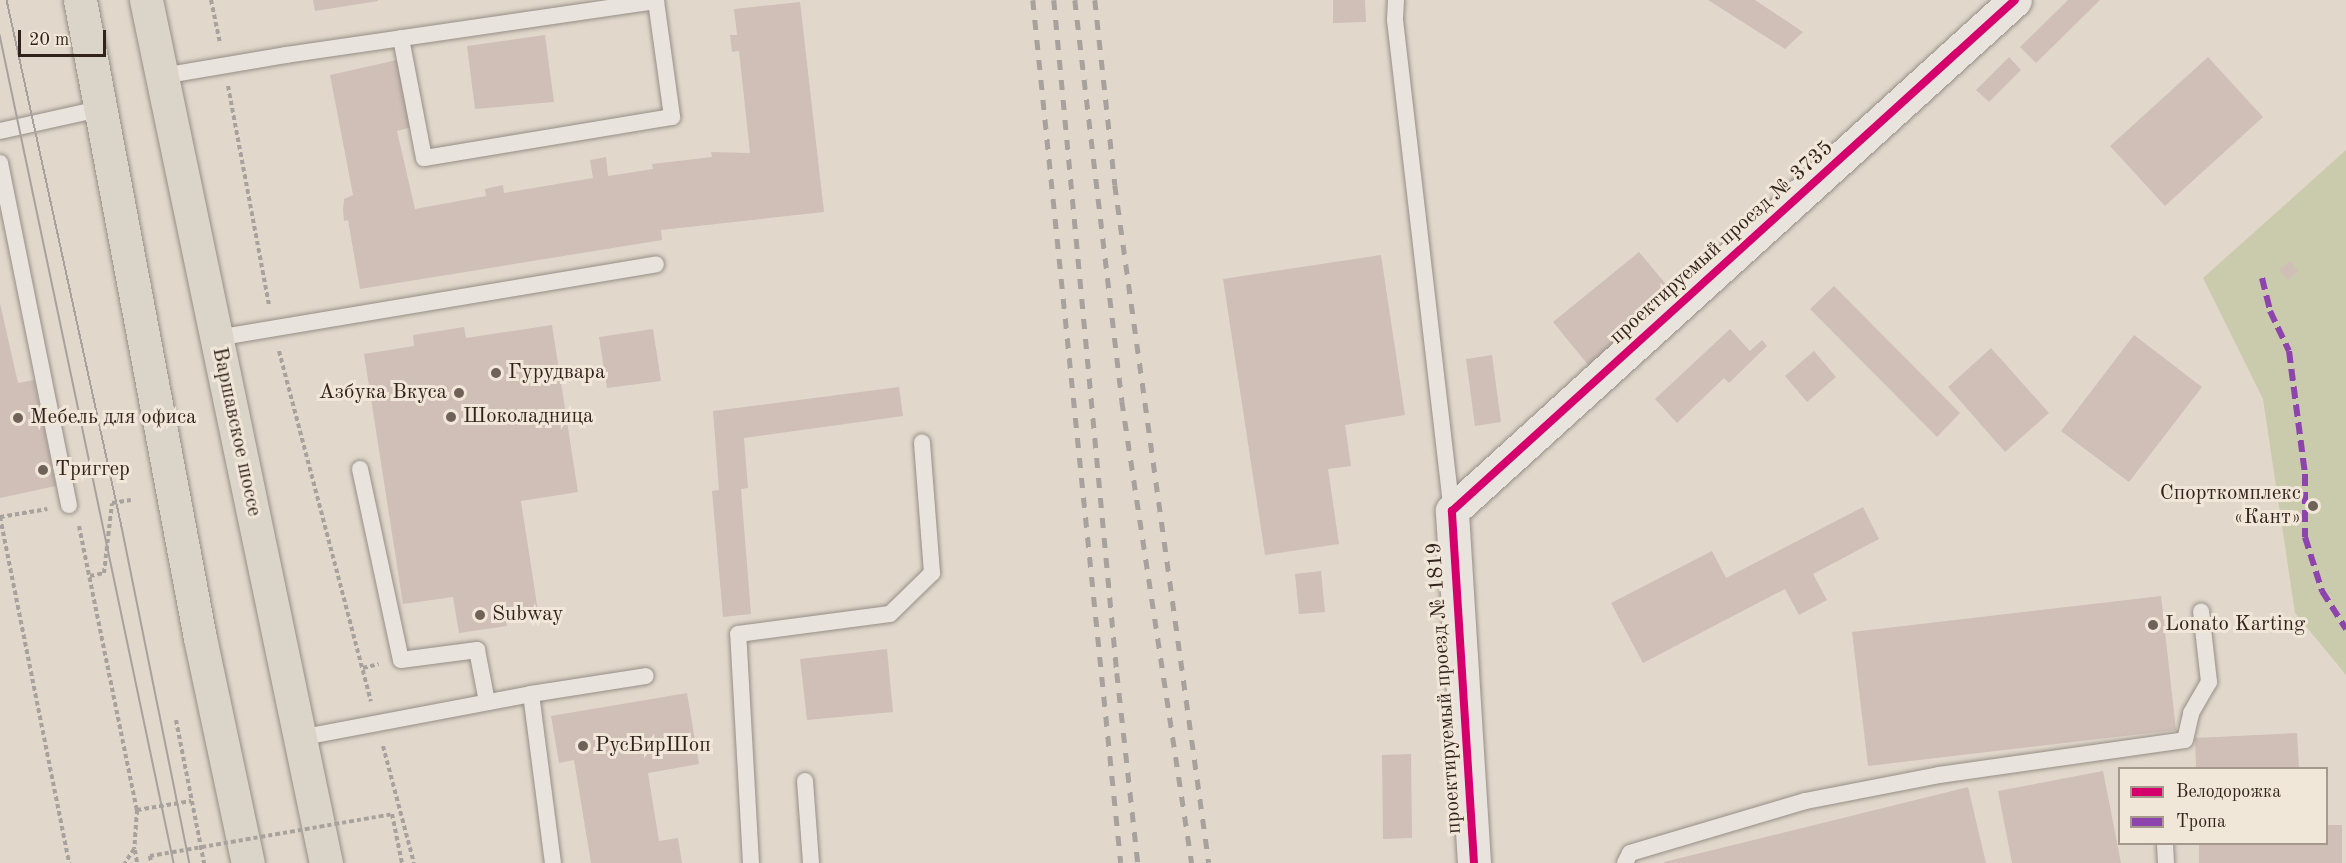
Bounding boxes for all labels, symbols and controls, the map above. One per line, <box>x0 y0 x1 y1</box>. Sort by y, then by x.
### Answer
scale bar <box>21 18 110 56</box>
text: 20 m <box>29 31 69 49</box>
street label: проектируемый проезд № 3735 <box>1605 136 1839 350</box>
street label: Варшавское шоссе <box>206 345 266 519</box>
place label: Гурудвара <box>508 360 605 386</box>
marker: Гурудвара <box>489 366 503 380</box>
place label: Азбука Вкуса <box>319 380 447 406</box>
marker: Азбука Вкуса <box>452 386 466 400</box>
place label: Шоколадница <box>463 404 593 430</box>
place label: Мебель для офиса <box>30 405 196 431</box>
marker: Шоколадница <box>444 410 458 424</box>
marker: Мебель для офиса <box>11 411 25 425</box>
place label: Триггер <box>55 457 130 483</box>
marker: Триггер <box>36 463 50 477</box>
place label: Спорткомплекс «Кант» <box>2160 481 2301 531</box>
marker: Спорткомплекс «Кант» <box>2306 499 2320 513</box>
street label: проектируемый проезд № 1819 <box>1422 541 1468 835</box>
place label: Subway <box>492 602 563 628</box>
marker: Subway <box>473 608 487 622</box>
place label: Lonato Karting <box>2165 612 2305 638</box>
marker: Lonato Karting <box>2146 618 2160 632</box>
place label: РусБирШоп <box>595 733 711 759</box>
marker: РусБирШоп <box>576 739 590 753</box>
legend <box>2118 767 2328 845</box>
text: Велодорожка <box>2176 783 2281 801</box>
text: Тропа <box>2176 813 2226 831</box>

